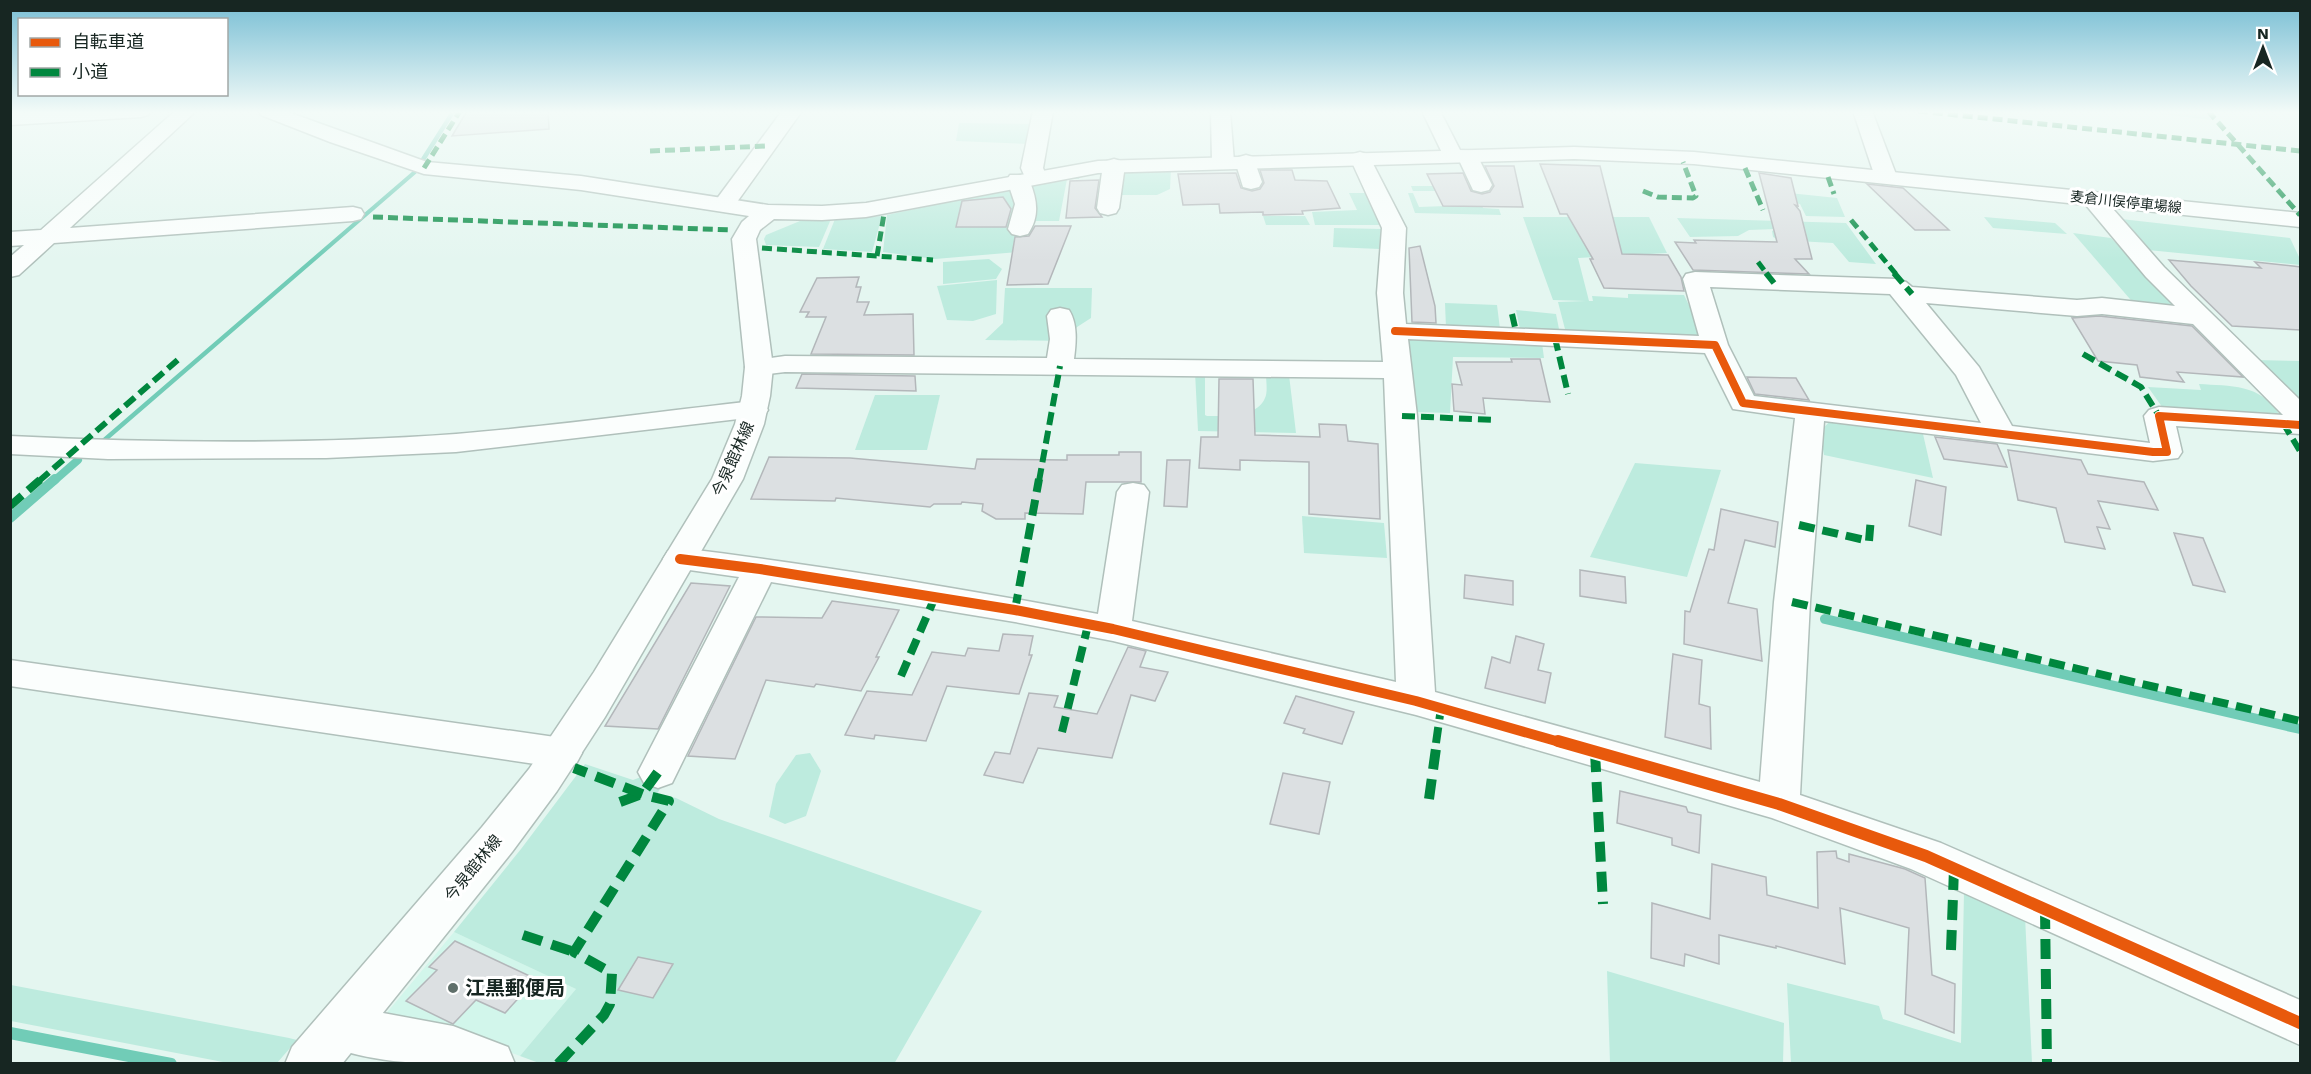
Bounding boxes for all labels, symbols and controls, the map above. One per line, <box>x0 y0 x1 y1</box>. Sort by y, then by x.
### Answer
legend <box>18 18 228 96</box>
north arrow <box>2233 18 2293 78</box>
text: N <box>2257 24 2269 43</box>
text: 自転車道 <box>72 31 144 52</box>
text: 小道 <box>72 61 108 82</box>
street label: 麦倉川俣停車場線 <box>2069 188 2183 216</box>
street label: 今泉館林線 <box>708 419 758 499</box>
street label: 今泉館林線 <box>440 831 506 905</box>
place label: 江黒郵便局 <box>465 976 565 1000</box>
marker: 江黒郵便局 <box>446 981 460 995</box>

